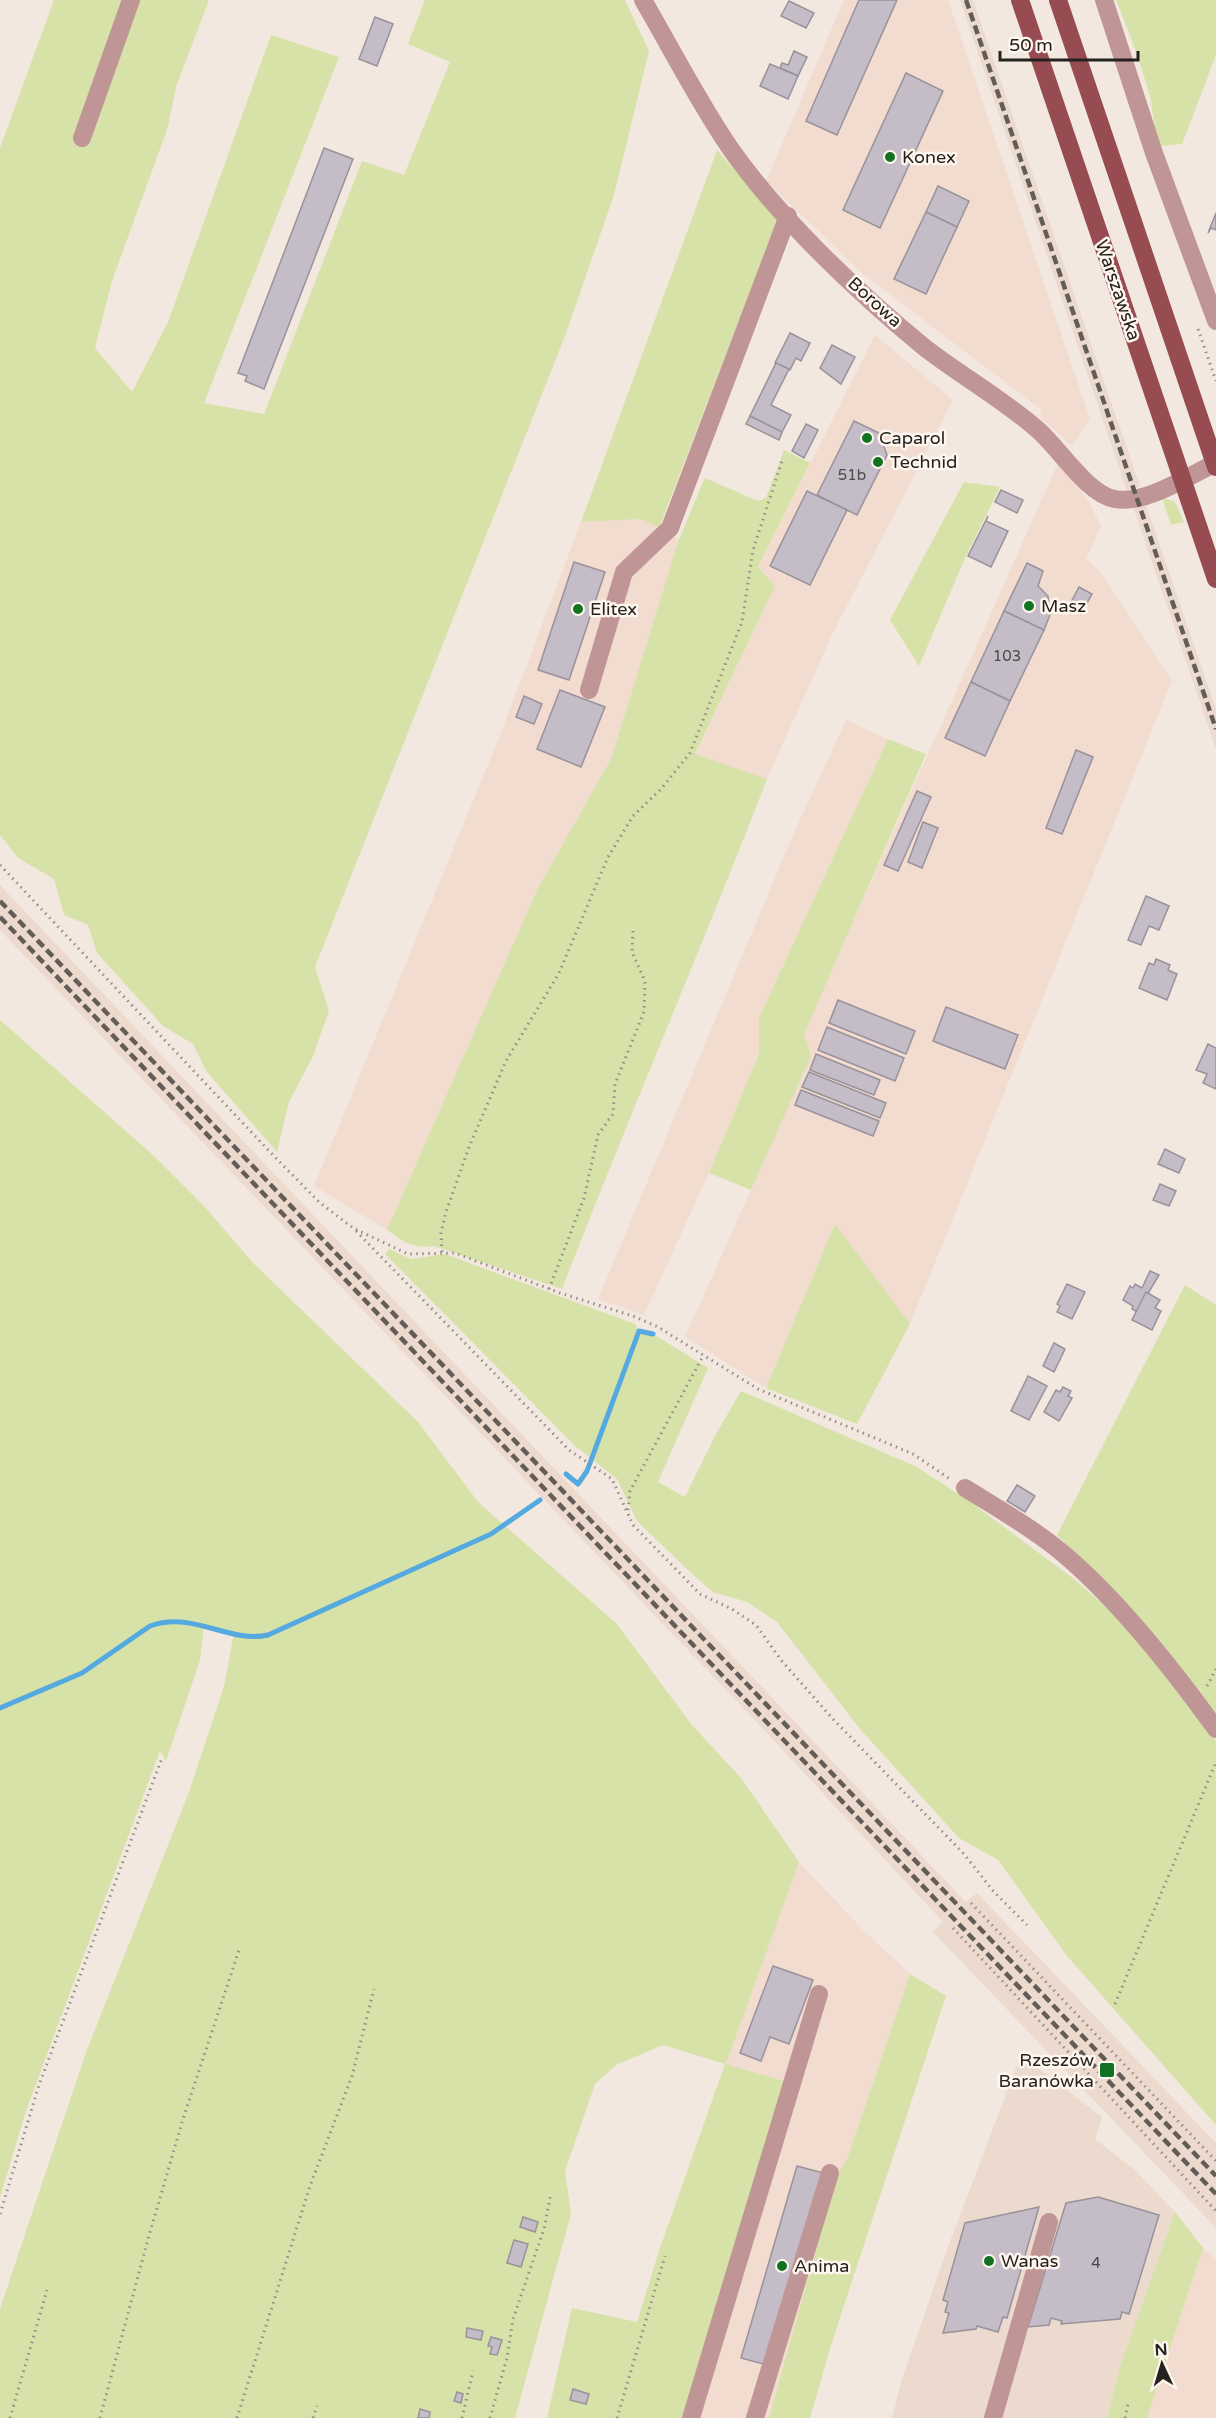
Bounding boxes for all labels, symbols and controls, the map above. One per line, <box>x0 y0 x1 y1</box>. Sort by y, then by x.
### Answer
scale bar <box>1000 24 1138 62</box>
text: 50 m <box>1009 34 1053 56</box>
place label: Konex <box>902 146 956 168</box>
marker: Konex <box>883 150 897 164</box>
street label: Warszawska <box>1091 237 1145 343</box>
street label: Borowa <box>843 272 907 332</box>
place label: Caparol <box>879 427 945 449</box>
marker: Caparol <box>860 431 874 445</box>
place label: Technid <box>890 451 957 473</box>
marker: Technid <box>871 455 885 469</box>
house number: 51b <box>838 466 866 484</box>
place label: Masz <box>1041 595 1086 617</box>
place label: Elitex <box>590 598 637 620</box>
marker: Masz <box>1022 599 1036 613</box>
marker: Elitex <box>571 602 585 616</box>
house number: 103 <box>993 647 1021 665</box>
place label: Rzeszów Baranówka <box>999 2049 1094 2092</box>
marker: Rzeszów Baranówka <box>1098 2061 1116 2079</box>
place label: Wanas <box>1001 2250 1058 2272</box>
marker: Wanas <box>982 2254 996 2268</box>
house number: 4 <box>1091 2254 1101 2272</box>
place label: Anima <box>794 2255 849 2277</box>
marker: Anima <box>775 2259 789 2273</box>
north arrow <box>1132 2334 1192 2394</box>
text: N <box>1154 2340 1168 2360</box>

